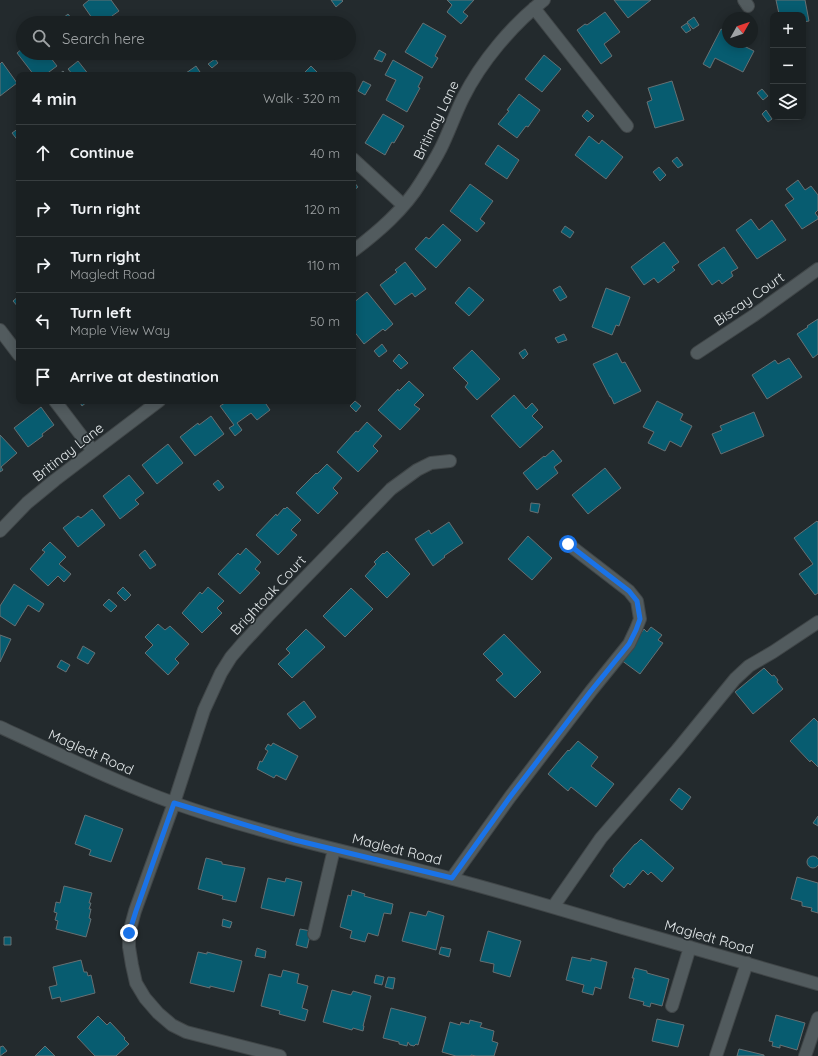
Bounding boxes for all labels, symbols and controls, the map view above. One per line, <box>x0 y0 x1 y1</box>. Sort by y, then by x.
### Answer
north arrow <box>722 12 758 48</box>
map controls <box>770 12 806 120</box>
button: + <box>770 12 806 48</box>
search box <box>16 16 356 60</box>
icon: search <box>30 27 52 49</box>
text: Search here <box>62 29 145 48</box>
button: − <box>770 48 806 84</box>
street label: Britinay Lane <box>409 78 463 162</box>
button: layers <box>770 84 806 120</box>
text: 4 min <box>32 88 77 109</box>
text: Walk · 320 m <box>263 90 340 106</box>
icon: ahead <box>32 142 54 164</box>
text: Continue <box>70 143 134 162</box>
text: 40 m <box>310 145 340 161</box>
icon: right <box>32 198 54 220</box>
text: Turn right <box>70 199 141 218</box>
text: 120 m <box>305 201 340 217</box>
text: Turn right <box>70 247 141 266</box>
icon: right <box>32 254 54 276</box>
text: 110 m <box>307 257 340 273</box>
text: Magledt Road <box>70 266 155 282</box>
street label: Biscay Court <box>710 268 788 330</box>
text: Turn left <box>70 303 132 322</box>
icon: left <box>32 310 54 332</box>
text: 50 m <box>310 313 340 329</box>
text: Maple View Way <box>70 322 170 338</box>
icon: arrive <box>32 366 54 388</box>
text: Arrive at destination <box>70 367 219 386</box>
street label: Britinay Lane <box>29 419 107 485</box>
route start <box>559 535 577 553</box>
street label: Brightoak Court <box>226 551 310 639</box>
street label: Magledt Road <box>46 725 136 779</box>
street label: Magledt Road <box>350 829 444 869</box>
street label: Magledt Road <box>663 916 755 958</box>
route end <box>120 924 138 942</box>

